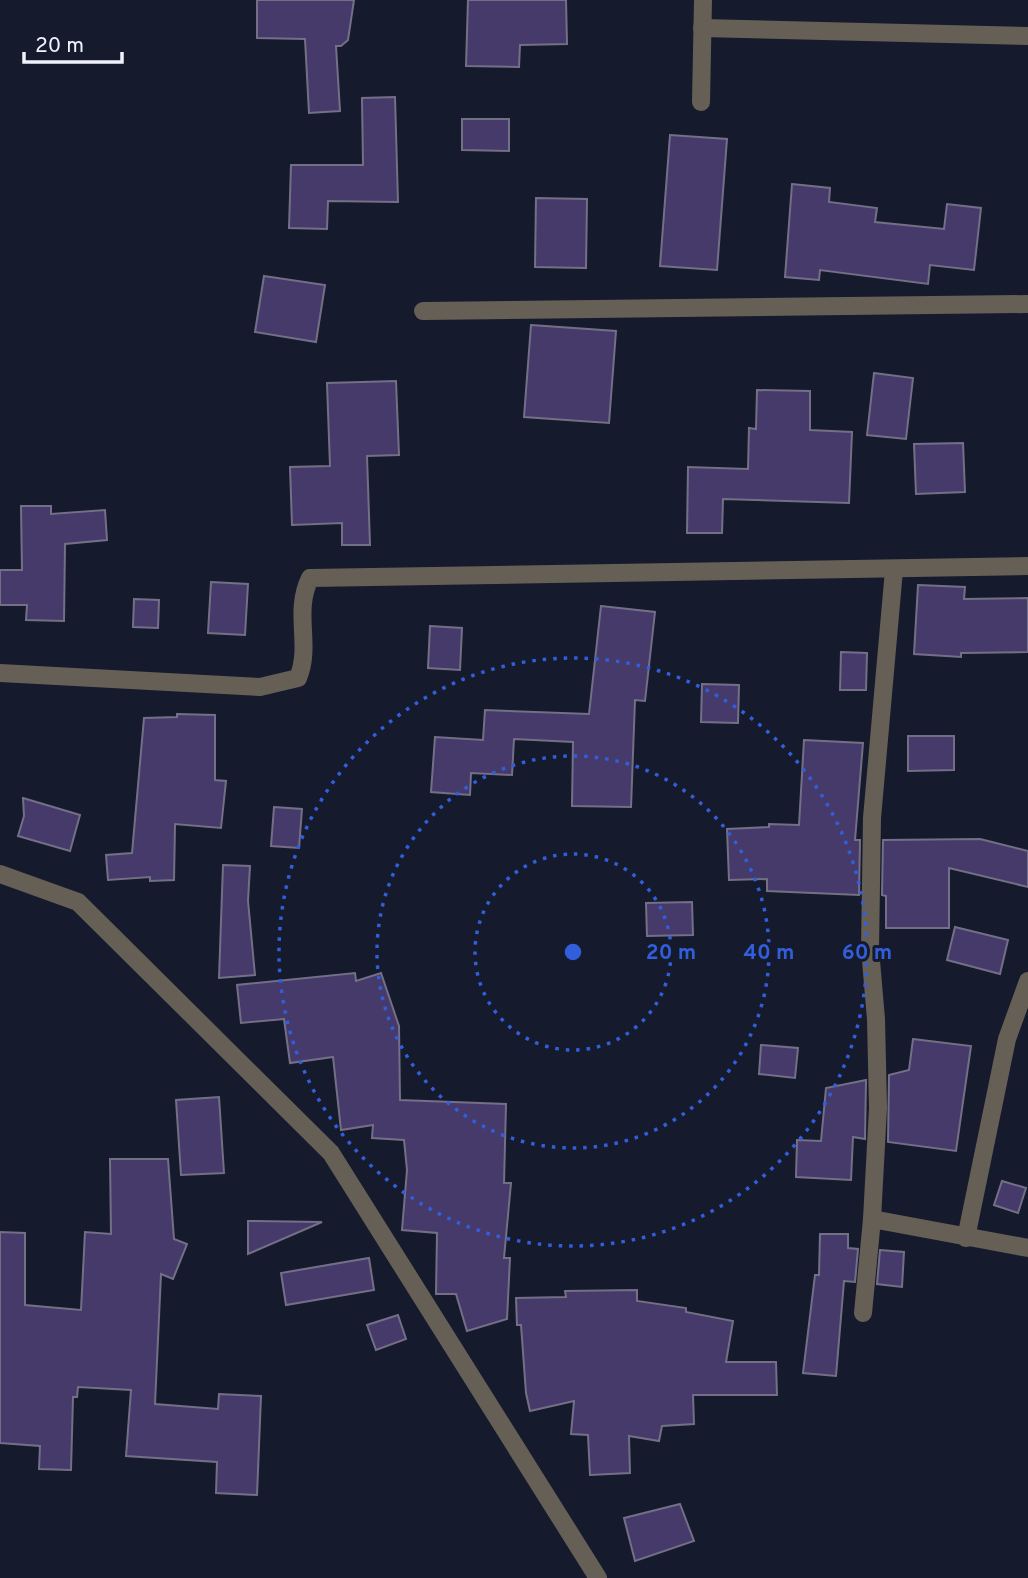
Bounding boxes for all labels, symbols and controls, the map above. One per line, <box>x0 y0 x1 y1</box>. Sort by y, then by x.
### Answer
scale bar <box>24 21 122 65</box>
text: 20 m <box>35 33 84 60</box>
centre of rings <box>561 940 585 964</box>
text: 20 m <box>646 940 696 967</box>
text: 40 m <box>744 940 794 967</box>
text: 60 m <box>842 940 892 967</box>

